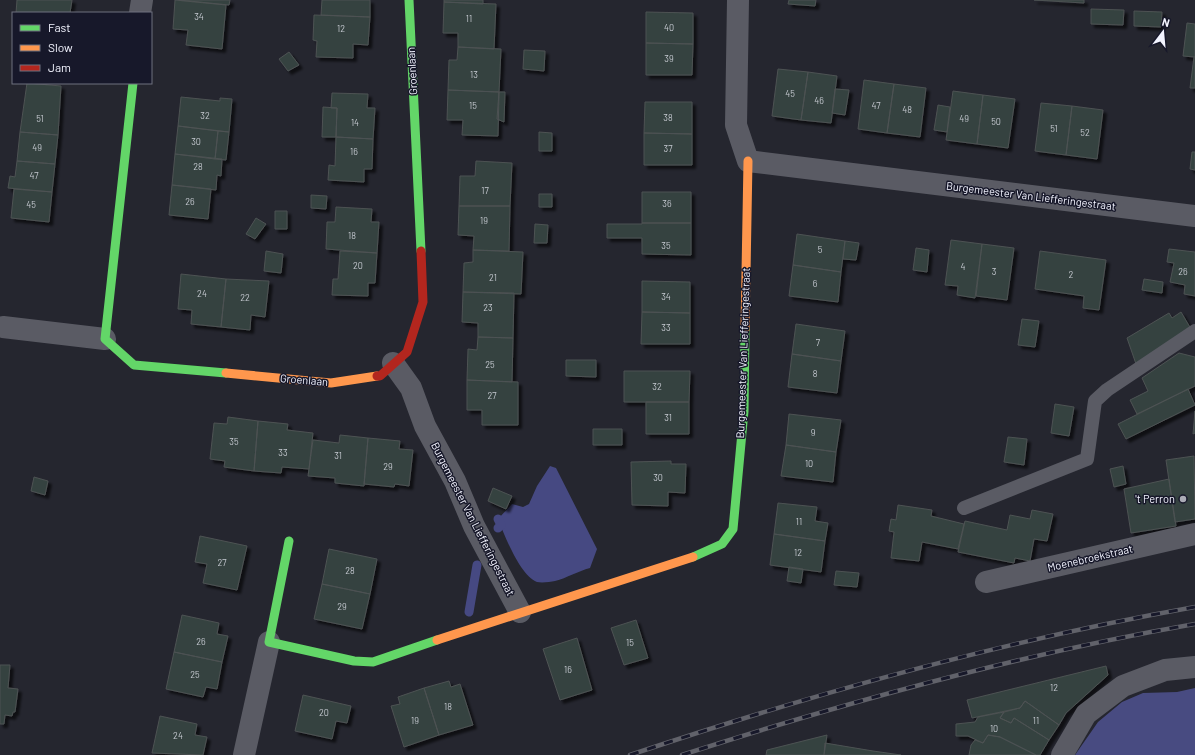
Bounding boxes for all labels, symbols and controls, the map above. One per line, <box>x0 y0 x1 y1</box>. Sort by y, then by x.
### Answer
house number: 34 <box>194 11 204 22</box>
legend <box>12 12 152 84</box>
north arrow <box>1143 12 1183 52</box>
house number: 11 <box>466 13 472 24</box>
text: N <box>1161 15 1171 29</box>
text: Fast <box>48 20 71 34</box>
house number: 40 <box>664 22 674 33</box>
house number: 12 <box>337 23 345 34</box>
text: Slow <box>48 40 73 54</box>
street label: Groenlaan <box>404 47 419 95</box>
house number: 39 <box>664 53 674 64</box>
text: Jam <box>48 60 71 74</box>
house number: 13 <box>470 69 478 80</box>
house number: 45 <box>785 88 795 99</box>
house number: 46 <box>814 95 824 106</box>
house number: 15 <box>469 100 477 111</box>
house number: 47 <box>872 100 881 111</box>
house number: 48 <box>902 104 912 115</box>
house number: 32 <box>200 110 210 121</box>
house number: 38 <box>663 112 673 123</box>
house number: 51 <box>36 113 44 124</box>
house number: 49 <box>959 113 969 124</box>
house number: 50 <box>991 116 1001 127</box>
house number: 14 <box>351 117 359 128</box>
house number: 51 <box>1050 123 1058 134</box>
house number: 52 <box>1080 127 1090 138</box>
house number: 30 <box>191 136 201 147</box>
house number: 49 <box>32 142 42 153</box>
house number: 37 <box>664 143 673 154</box>
house number: 16 <box>350 146 358 157</box>
house number: 28 <box>193 161 203 172</box>
house number: 47 <box>30 170 39 181</box>
street label: Burgemeester Van Liefferingestraat <box>946 179 1117 212</box>
house number: 17 <box>481 185 489 196</box>
house number: 26 <box>185 196 195 207</box>
house number: 36 <box>662 198 672 209</box>
house number: 45 <box>26 199 36 210</box>
house number: 19 <box>480 215 488 226</box>
house number: 18 <box>348 230 356 241</box>
house number: 35 <box>661 240 671 251</box>
house number: 5 <box>818 244 823 255</box>
house number: 20 <box>353 260 363 271</box>
house number: 4 <box>961 261 966 272</box>
house number: 3 <box>992 266 997 277</box>
house number: 26 <box>1178 266 1188 277</box>
street label: Burgemeester Van Liefferingestraat <box>733 267 752 438</box>
house number: 2 <box>1069 269 1074 280</box>
house number: 21 <box>489 272 497 283</box>
house number: 6 <box>813 278 818 289</box>
house number: 24 <box>197 288 207 299</box>
house number: 34 <box>661 291 671 302</box>
house number: 22 <box>240 292 250 303</box>
house number: 23 <box>483 302 493 313</box>
house number: 33 <box>661 322 671 333</box>
house number: 7 <box>816 337 821 348</box>
house number: 25 <box>485 359 495 370</box>
house number: 8 <box>813 368 818 379</box>
street label: Groenlaan <box>279 371 329 388</box>
house number: 32 <box>652 381 662 392</box>
house number: 27 <box>487 390 497 401</box>
house number: 31 <box>664 412 672 423</box>
house number: 9 <box>811 427 816 438</box>
house number: 35 <box>229 436 239 447</box>
street label: Burgemeester Van Liefferingestraat <box>429 440 518 598</box>
house number: 33 <box>278 447 288 458</box>
house number: 31 <box>334 450 342 461</box>
house number: 10 <box>805 458 813 469</box>
house number: 29 <box>383 461 393 472</box>
house number: 30 <box>653 472 663 483</box>
place label: 't Perron <box>1135 492 1175 505</box>
marker: 't Perron <box>1178 494 1188 504</box>
house number: 11 <box>796 516 802 527</box>
street label: Moenebroekstraat <box>1046 541 1134 574</box>
house number: 12 <box>794 547 802 558</box>
house number: 27 <box>217 557 227 568</box>
house number: 28 <box>345 565 355 576</box>
house number: 29 <box>337 601 347 612</box>
house number: 26 <box>196 636 206 647</box>
house number: 15 <box>626 637 634 648</box>
house number: 16 <box>564 664 572 675</box>
house number: 25 <box>190 669 200 680</box>
house number: 12 <box>1050 682 1058 693</box>
house number: 18 <box>444 701 452 712</box>
house number: 20 <box>319 707 329 718</box>
house number: 19 <box>411 715 419 726</box>
house number: 11 <box>1033 715 1039 726</box>
house number: 10 <box>990 723 998 734</box>
house number: 24 <box>173 730 183 741</box>

